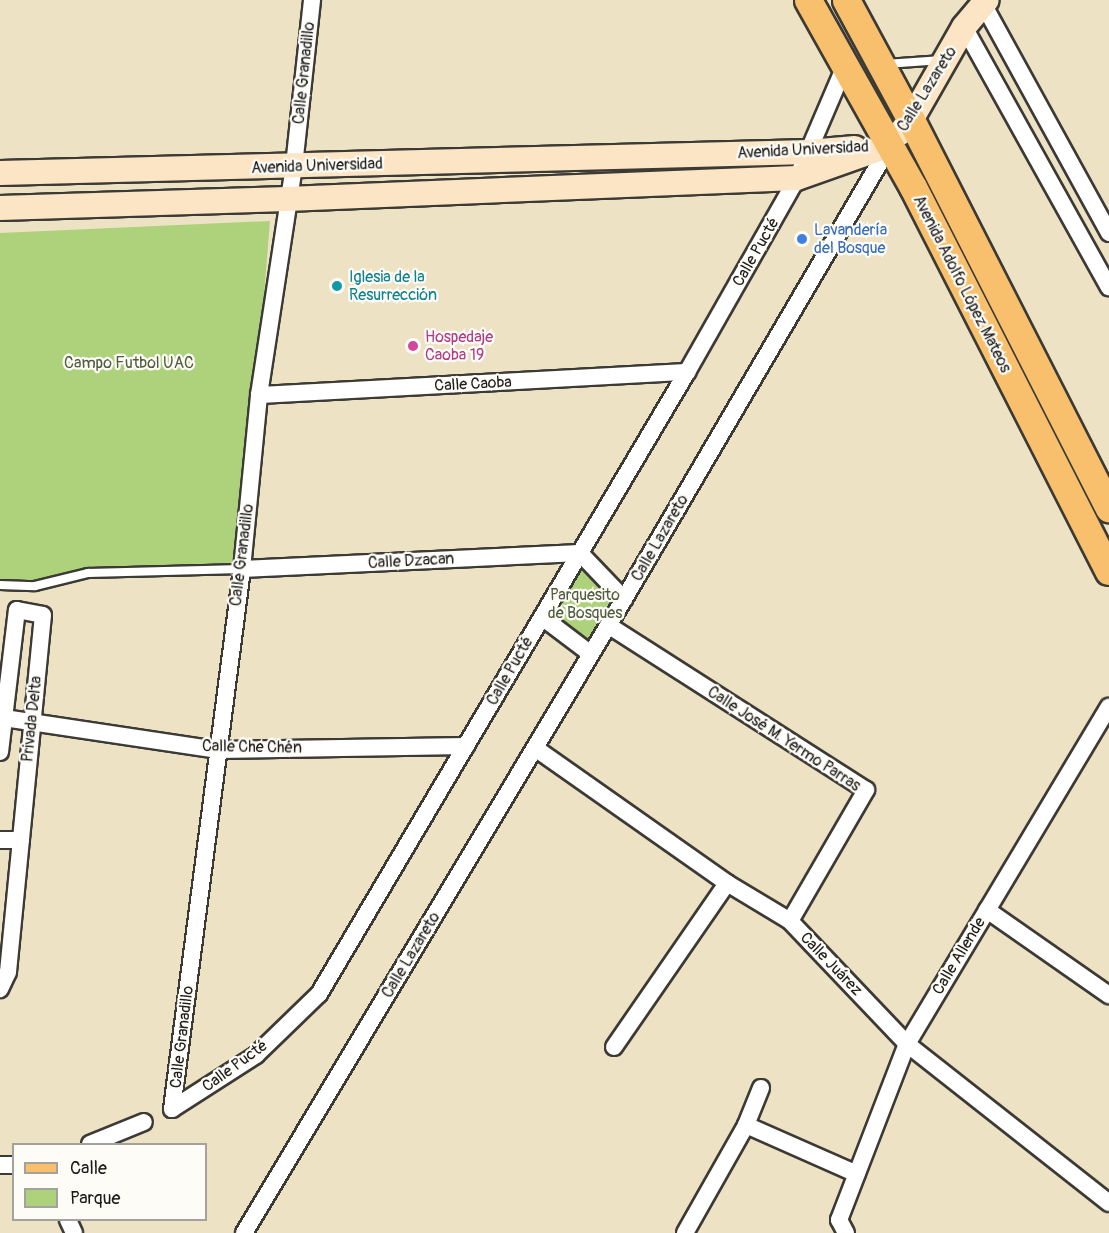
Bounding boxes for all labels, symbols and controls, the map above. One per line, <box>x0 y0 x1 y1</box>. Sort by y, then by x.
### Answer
street label: Calle Granadillo <box>289 21 319 125</box>
street label: Calle Lazareto <box>893 43 961 135</box>
street label: Avenida Universidad <box>737 137 869 163</box>
street label: Avenida Universidad <box>251 154 383 178</box>
street label: Avenida Adolfo López Mateos <box>909 192 1015 376</box>
street label: Calle Pucté <box>729 214 783 290</box>
place label: Lavandería del Bosque <box>814 220 887 258</box>
marker: Lavandería del Bosque <box>795 232 809 246</box>
place label: Iglesia de la Resurrección <box>349 267 437 305</box>
marker: Iglesia de la Resurrección <box>330 279 344 293</box>
place label: Hospedaje Caoba 19 <box>425 327 493 365</box>
marker: Hospedaje Caoba 19 <box>406 339 420 353</box>
park label: Campo Futbol UAC <box>64 353 194 373</box>
street label: Calle Caoba <box>434 372 512 396</box>
street label: Calle Lazareto <box>627 491 693 585</box>
street label: Calle Granadillo <box>226 503 258 607</box>
street label: Calle Dzacan <box>367 549 455 573</box>
park label: Parquesito de Bosques <box>548 585 622 623</box>
street label: Calle Pucté <box>483 633 537 709</box>
street label: Privada Delta <box>18 675 46 763</box>
street label: Calle José M. Yermo Parras <box>704 682 864 796</box>
street label: Calle Che Chén <box>202 737 302 757</box>
street label: Calle Lazareto <box>378 909 444 1001</box>
street label: Calle Allende <box>928 914 990 998</box>
street label: Calle Juárez <box>796 928 866 1000</box>
street label: Calle Granadillo <box>166 985 198 1089</box>
street label: Calle Pucté <box>199 1036 271 1096</box>
legend <box>12 1143 207 1221</box>
text: Calle <box>70 1157 107 1180</box>
text: Parque <box>70 1187 120 1210</box>

